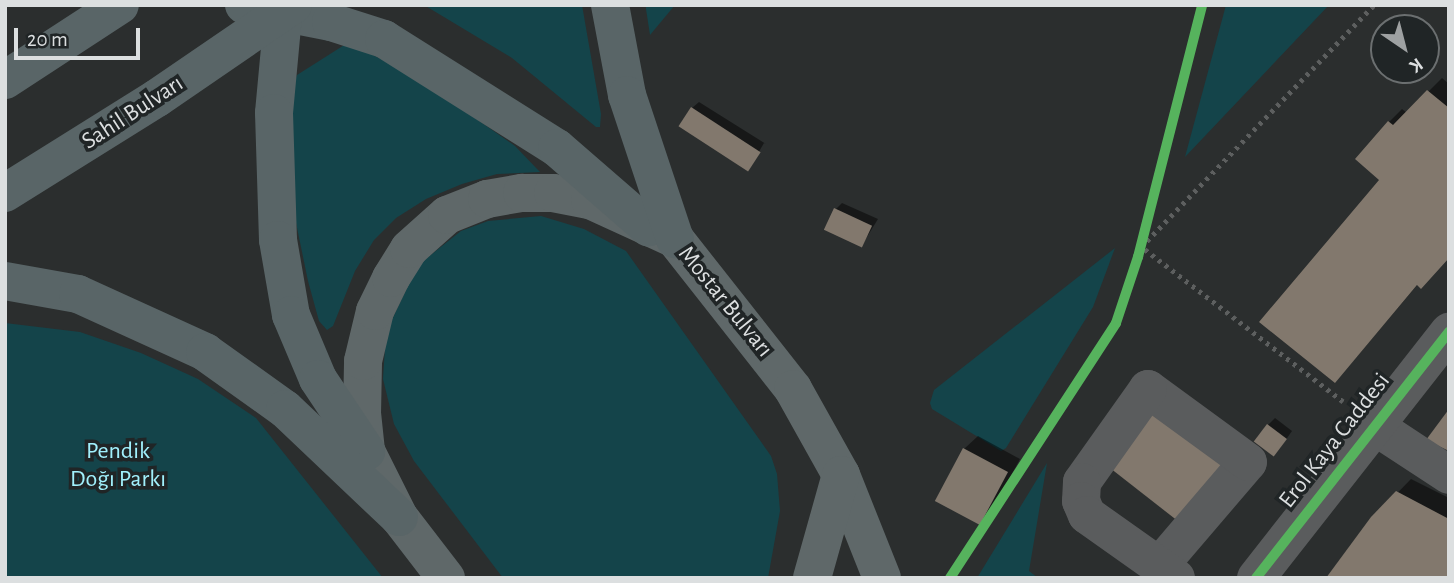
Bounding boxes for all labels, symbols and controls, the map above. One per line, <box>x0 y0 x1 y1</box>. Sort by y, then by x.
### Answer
scale bar <box>18 14 144 58</box>
north arrow <box>1370 14 1440 84</box>
text: 20 m <box>27 29 68 50</box>
text: K <box>1406 54 1426 76</box>
street label: Sahil Bulvarı <box>77 70 189 156</box>
street label: Mostar Bulvarı <box>671 241 779 363</box>
street label: Erol Kaya Caddesi <box>1273 368 1397 514</box>
park label: Pendik Doğı Parkı <box>70 438 166 494</box>

